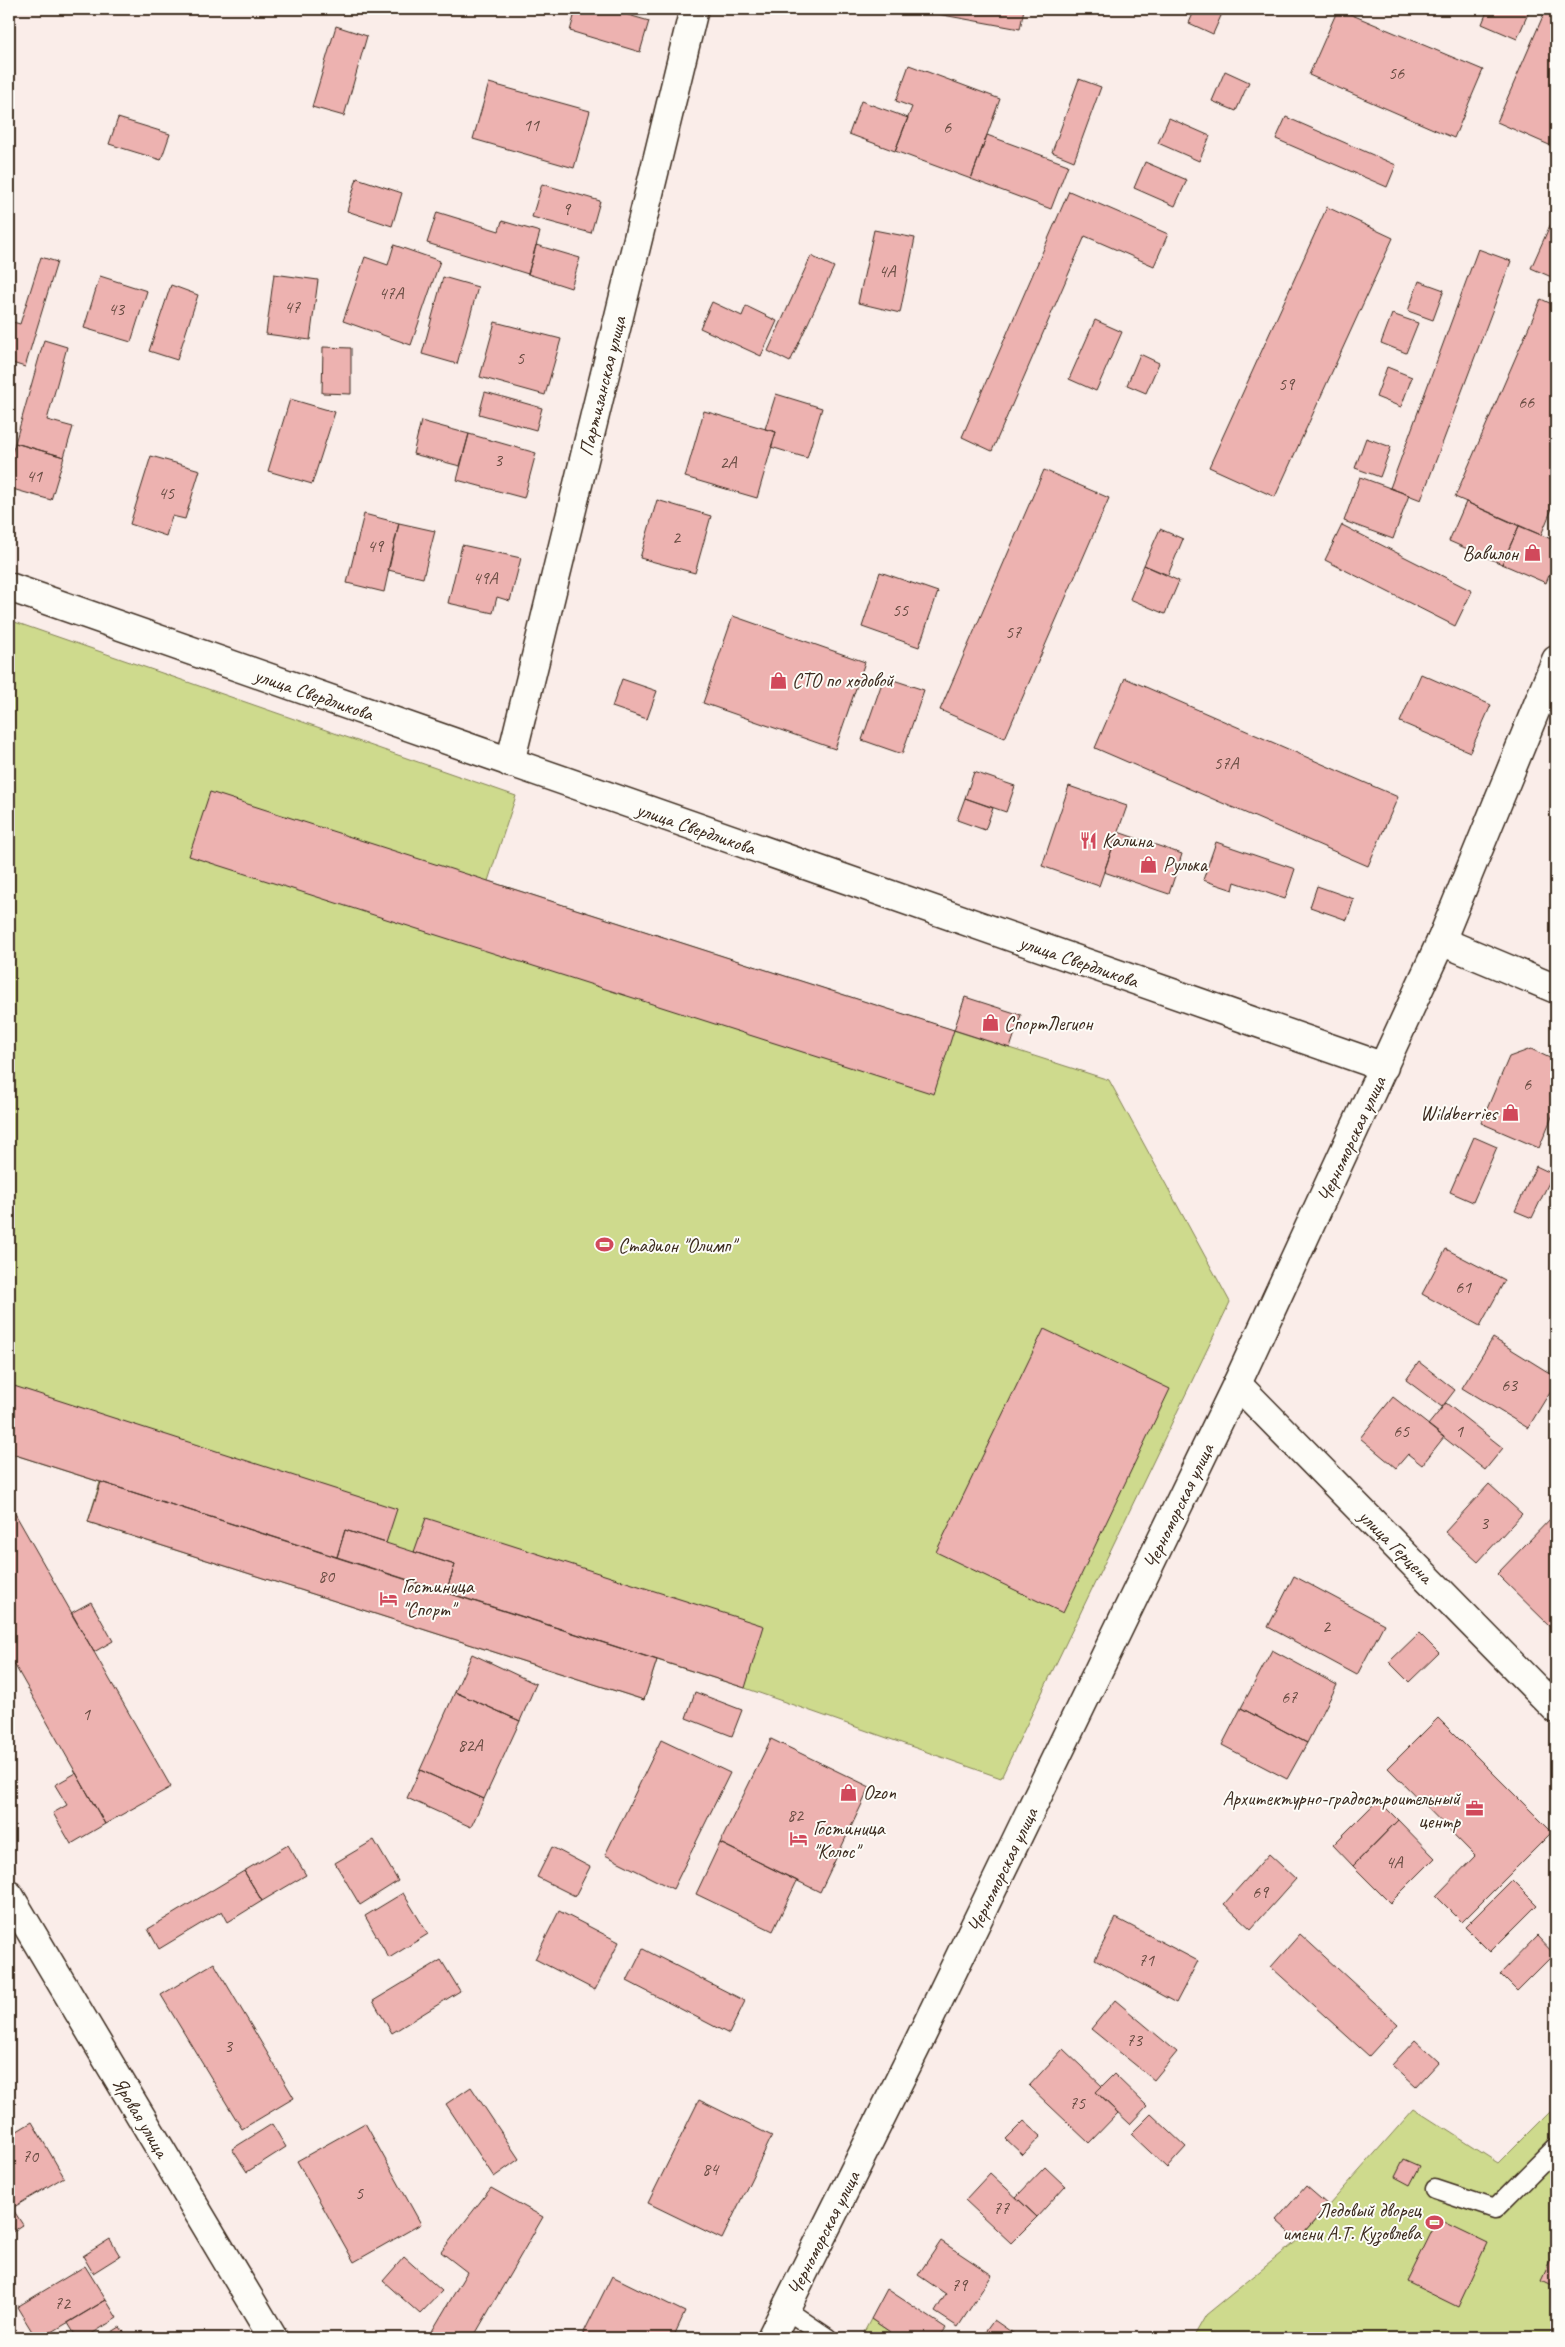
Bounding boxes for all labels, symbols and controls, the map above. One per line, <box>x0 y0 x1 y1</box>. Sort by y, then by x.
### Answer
house number: 56 <box>1388 62 1405 84</box>
house number: 11 <box>523 114 540 136</box>
house number: 6 <box>943 116 952 138</box>
house number: 9 <box>562 198 572 220</box>
house number: 4А <box>878 260 897 282</box>
house number: 47А <box>378 282 405 304</box>
house number: 47 <box>284 296 301 318</box>
house number: 43 <box>108 298 126 320</box>
street label: Партизанская улица <box>573 312 632 458</box>
house number: 5 <box>516 347 525 369</box>
house number: 59 <box>1278 373 1296 395</box>
house number: 66 <box>1518 391 1535 413</box>
house number: 3 <box>494 449 504 471</box>
house number: 2А <box>719 451 738 473</box>
house number: 41 <box>26 465 43 487</box>
house number: 45 <box>158 482 175 504</box>
house number: 2 <box>672 526 682 548</box>
house number: 49 <box>367 535 385 557</box>
place label: Вавилон <box>1462 541 1520 566</box>
shop icon: Вавилон <box>1522 543 1542 563</box>
house number: 49А <box>472 567 499 589</box>
house number: 55 <box>892 599 909 621</box>
house number: 57 <box>1005 621 1022 643</box>
street label: улица Свердликова <box>250 662 378 727</box>
place label: СТО по ходовой <box>792 668 895 693</box>
shop icon: СТО по ходовой <box>768 670 788 690</box>
house number: 57А <box>1213 752 1240 774</box>
street label: улица Свердликова <box>632 796 760 861</box>
place label: Калина <box>1102 828 1154 853</box>
restaurant icon: Калина <box>1078 830 1098 850</box>
place label: Рулька <box>1163 852 1209 877</box>
shop icon: Рулька <box>1139 854 1159 874</box>
street label: улица Свердликова <box>1015 929 1143 994</box>
place label: СпортЛегион <box>1004 1011 1094 1036</box>
shop icon: СпортЛегион <box>980 1013 1000 1033</box>
street label: Черноморская улица <box>1311 1071 1392 1206</box>
house number: 6 <box>1523 1073 1532 1095</box>
place label: Wildberries <box>1420 1101 1499 1126</box>
shop icon: Wildberries <box>1501 1103 1521 1123</box>
place label: Стадион "Олимп" <box>618 1233 740 1258</box>
sports icon: Стадион "Олимп" <box>594 1235 614 1255</box>
house number: 61 <box>1455 1276 1472 1298</box>
house number: 63 <box>1501 1374 1519 1396</box>
house number: 65 <box>1393 1420 1410 1442</box>
house number: 1 <box>1455 1420 1464 1442</box>
street label: Черноморская улица <box>1137 1438 1220 1573</box>
street label: улица Герцена <box>1353 1503 1439 1590</box>
house number: 3 <box>1480 1512 1490 1534</box>
house number: 80 <box>318 1565 336 1587</box>
place label: Гостиница "Спорт" <box>402 1574 475 1622</box>
hotel icon: Гостиница "Спорт" <box>378 1588 398 1608</box>
house number: 2 <box>1322 1615 1332 1637</box>
house number: 67 <box>1281 1686 1298 1708</box>
house number: 1 <box>82 1703 91 1725</box>
house number: 82А <box>457 1734 484 1756</box>
place label: Ozon <box>863 1780 897 1805</box>
shop icon: Ozon <box>839 1782 859 1802</box>
place label: Архитектурно-градостроительный центр <box>1222 1786 1462 1834</box>
office icon: Архитектурно-градостроительный центр <box>1464 1799 1484 1819</box>
street label: Черноморская улица <box>961 1802 1044 1937</box>
house number: 82 <box>787 1804 805 1826</box>
place label: Гостиница "Колос" <box>813 1816 886 1864</box>
hotel icon: Гостиница "Колос" <box>789 1829 809 1849</box>
house number: 4А <box>1385 1851 1404 1873</box>
house number: 69 <box>1252 1881 1270 1903</box>
house number: 71 <box>1138 1949 1155 1971</box>
house number: 73 <box>1126 2029 1144 2051</box>
house number: 3 <box>224 2035 234 2057</box>
street label: Яровая улица <box>107 2072 175 2164</box>
house number: 75 <box>1069 2092 1086 2114</box>
house number: 70 <box>22 2145 40 2167</box>
house number: 84 <box>702 2158 720 2180</box>
street label: Черноморская улица <box>781 2165 866 2299</box>
house number: 5 <box>355 2182 364 2204</box>
house number: 77 <box>993 2197 1010 2219</box>
place label: Ледовый дворец имени А.Т. Кузовлева <box>1283 2198 1423 2247</box>
sports icon: Ледовый дворец имени А.Т. Кузовлева <box>1425 2212 1445 2232</box>
house number: 79 <box>951 2274 969 2296</box>
house number: 72 <box>54 2292 72 2314</box>

